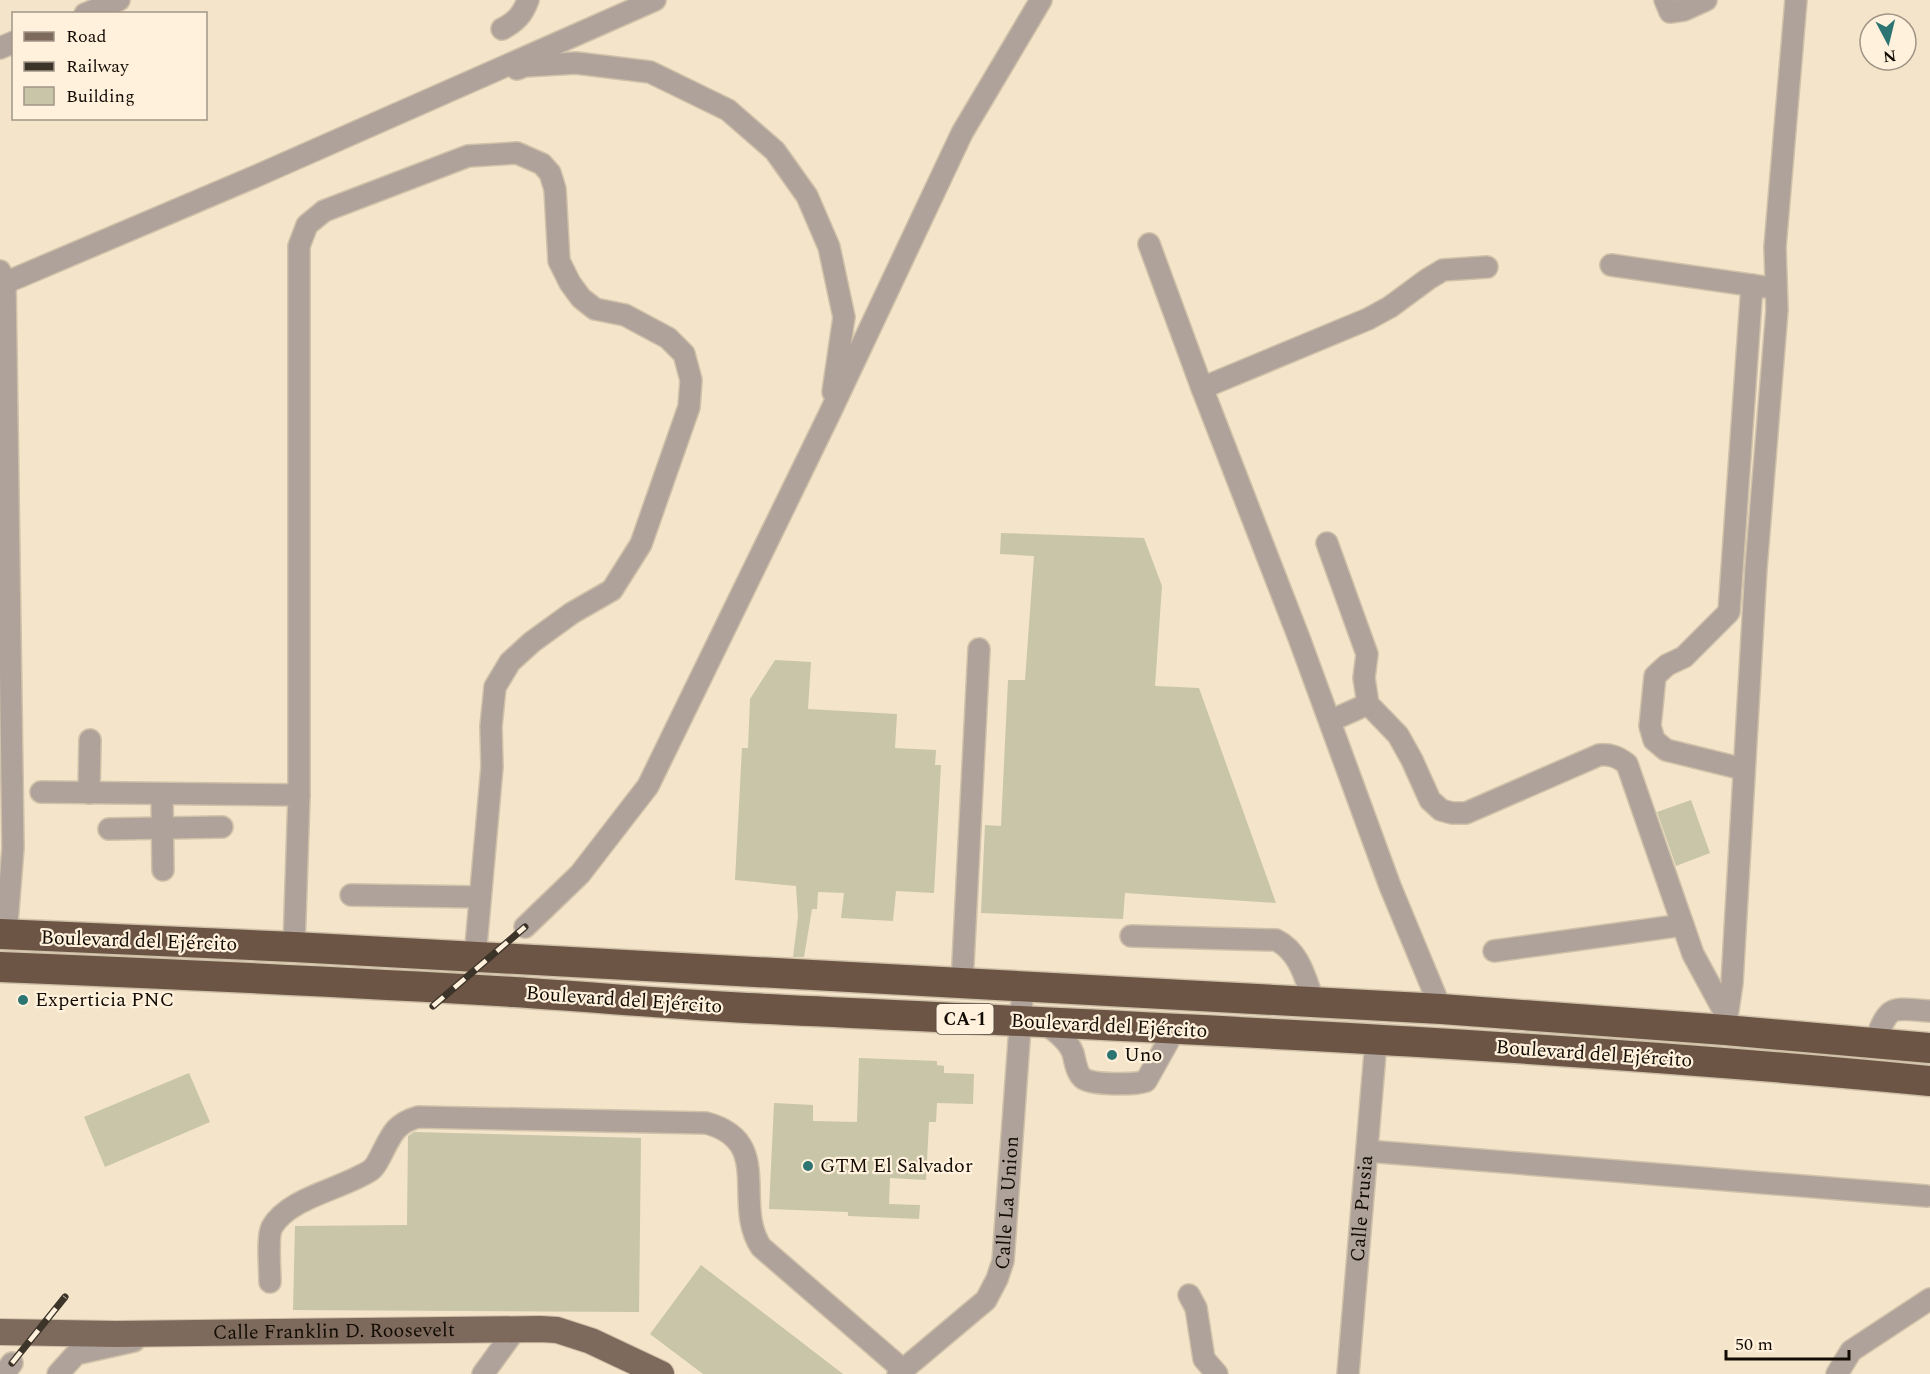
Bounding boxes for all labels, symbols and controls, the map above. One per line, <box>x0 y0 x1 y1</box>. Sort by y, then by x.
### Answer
legend <box>12 12 207 120</box>
north arrow <box>1858 12 1918 72</box>
text: Road <box>66 23 107 50</box>
text: N <box>1882 43 1898 69</box>
text: Railway <box>66 53 130 80</box>
text: Building <box>66 83 135 110</box>
street label: Boulevard del Ejército <box>40 923 238 959</box>
street label: Boulevard del Ejército <box>525 978 723 1022</box>
place label: Experticia PNC <box>35 985 174 1015</box>
marker: Experticia PNC <box>16 993 30 1007</box>
road number: CA-1 <box>936 1004 994 1034</box>
street label: Boulevard del Ejército <box>1010 1006 1208 1046</box>
street label: Boulevard del Ejército <box>1495 1032 1693 1076</box>
place label: Uno <box>1124 1040 1162 1070</box>
marker: Uno <box>1105 1048 1119 1062</box>
street label: Calle La Union <box>986 1135 1027 1274</box>
place label: GTM El Salvador <box>820 1151 973 1181</box>
street label: Calle Prusia <box>1342 1154 1381 1263</box>
marker: GTM El Salvador <box>801 1159 815 1173</box>
street label: Calle Franklin D. Roosevelt <box>213 1315 455 1348</box>
scale bar <box>1726 1323 1849 1361</box>
text: 50 m <box>1735 1331 1773 1358</box>

